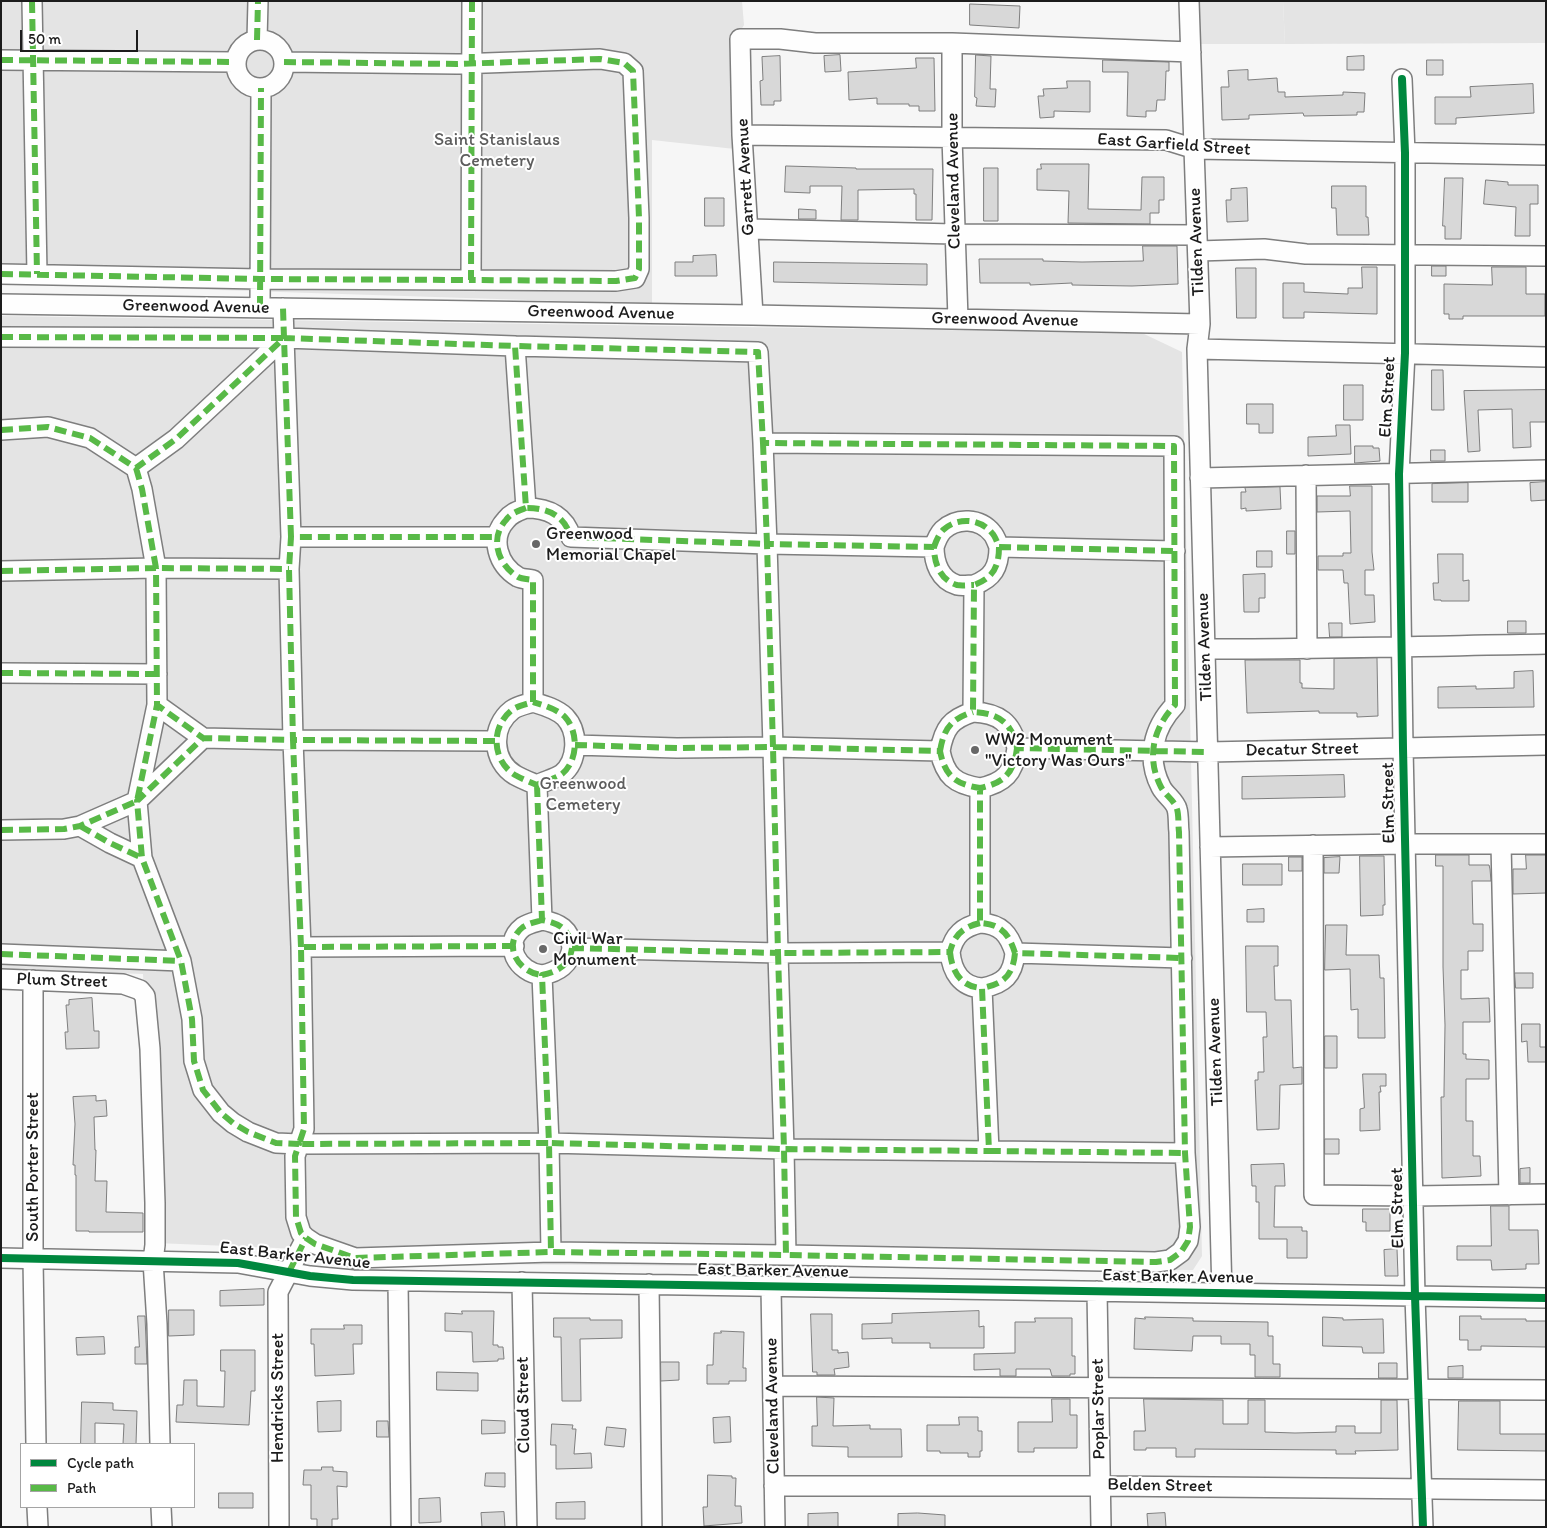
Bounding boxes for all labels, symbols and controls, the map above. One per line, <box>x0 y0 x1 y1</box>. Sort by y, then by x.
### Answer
scale bar <box>22 20 140 52</box>
text: 50 m <box>28 30 61 48</box>
street label: Cleveland Avenue <box>942 112 966 250</box>
street label: Garrett Avenue <box>732 118 760 236</box>
park label: Saint Stanislaus Cemetery <box>434 129 560 172</box>
street label: East Garfield Street <box>1097 129 1251 161</box>
street label: Tilden Avenue <box>1184 187 1210 297</box>
street label: Greenwood Avenue <box>122 295 270 319</box>
street label: Greenwood Avenue <box>527 301 675 325</box>
street label: Greenwood Avenue <box>931 308 1079 332</box>
street label: Elm Street <box>1375 356 1401 438</box>
place label: Greenwood Memorial Chapel <box>546 523 676 566</box>
marker: Greenwood Memorial Chapel <box>530 538 542 550</box>
street label: Tilden Avenue <box>1192 592 1218 702</box>
place label: WW2 Monument "Victory Was Ours" <box>985 729 1132 772</box>
street label: Decatur Street <box>1245 738 1359 762</box>
marker: WW2 Monument "Victory Was Ours" <box>969 744 981 756</box>
street label: Elm Street <box>1377 762 1401 844</box>
park label: Greenwood Cemetery <box>540 773 626 816</box>
place label: Civil War Monument <box>553 928 637 971</box>
marker: Civil War Monument <box>537 943 549 955</box>
street label: Plum Street <box>16 969 108 993</box>
street label: Tilden Avenue <box>1203 997 1229 1107</box>
street label: South Porter Street <box>22 1092 44 1242</box>
street label: Elm Street <box>1386 1167 1410 1249</box>
street label: East Barker Avenue <box>219 1237 371 1275</box>
street label: East Barker Avenue <box>697 1259 849 1283</box>
street label: East Barker Avenue <box>1102 1265 1254 1289</box>
street label: Hendricks Street <box>267 1333 289 1463</box>
street label: Cleveland Avenue <box>761 1337 785 1475</box>
street label: Cloud Street <box>512 1356 536 1454</box>
street label: Poplar Street <box>1087 1358 1111 1460</box>
legend <box>20 1443 195 1508</box>
text: Cycle path <box>67 1454 134 1472</box>
street label: Belden Street <box>1107 1474 1213 1498</box>
text: Path <box>67 1479 96 1497</box>

